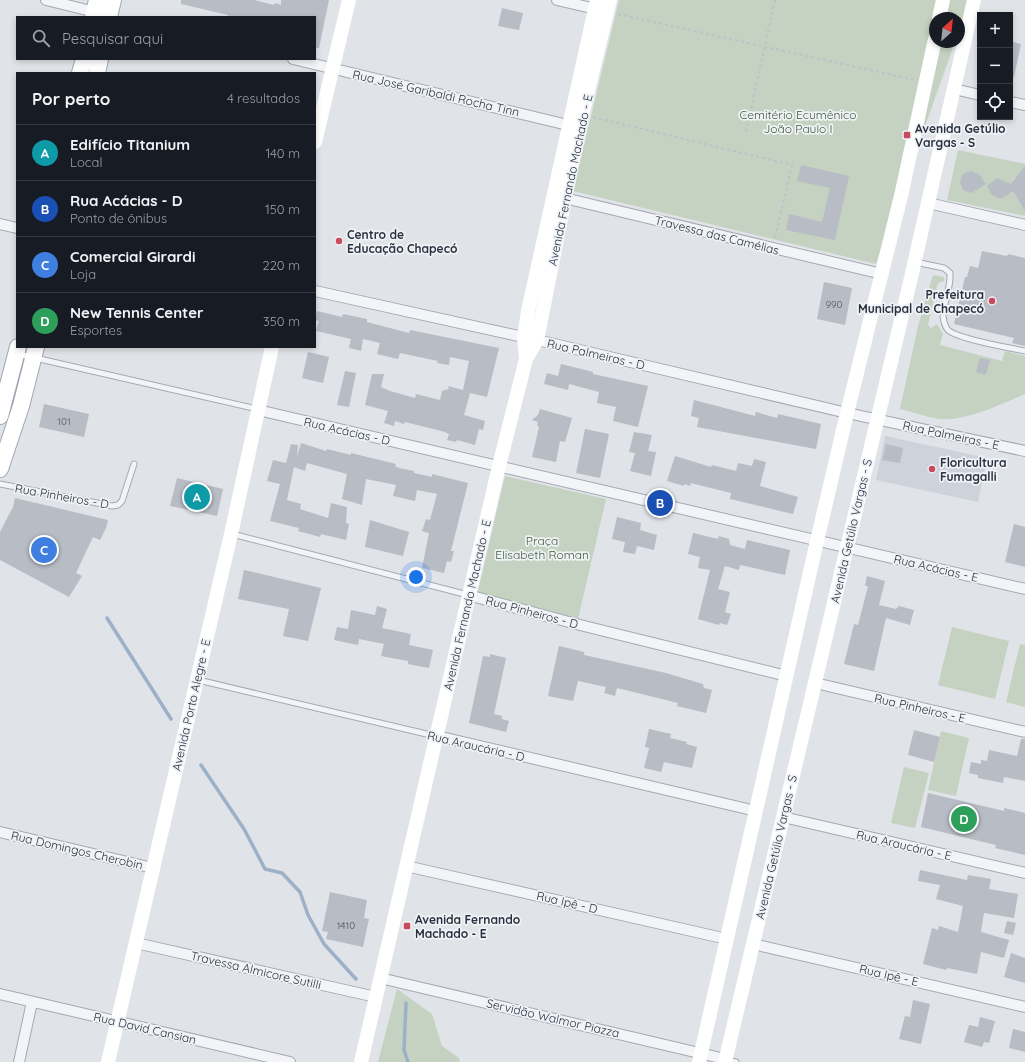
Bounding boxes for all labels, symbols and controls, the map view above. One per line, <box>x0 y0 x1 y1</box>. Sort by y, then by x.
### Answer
north arrow <box>929 12 965 48</box>
map controls <box>977 12 1013 120</box>
button: + <box>977 12 1013 48</box>
search box <box>16 16 316 60</box>
icon: search <box>30 27 52 49</box>
text: Pesquisar aqui <box>62 29 163 48</box>
button: − <box>977 48 1013 84</box>
street label: Rua José Garibaldi Rocha Tinn <box>351 66 521 120</box>
button: locate <box>977 84 1013 120</box>
text: Por perto <box>32 88 110 109</box>
text: 4 resultados <box>227 90 300 106</box>
street label: Avenida Fernando Machado - E <box>544 93 596 267</box>
park label: Cemitério Ecumênico João Paulo I <box>739 107 857 136</box>
place label: Avenida Getúlio Vargas - S <box>915 121 1006 150</box>
marker: Avenida Getúlio Vargas - S <box>902 130 912 140</box>
text: Edifício Titanium <box>70 135 190 154</box>
text: A <box>41 145 49 161</box>
text: 140 m <box>265 145 300 161</box>
text: Local <box>70 154 102 170</box>
text: Rua Acácias - D <box>70 191 182 210</box>
text: B <box>41 201 49 217</box>
text: 150 m <box>265 201 300 217</box>
text: Ponto de ônibus <box>70 210 167 226</box>
street label: Travessa das Camélias <box>653 212 781 258</box>
place label: Centro de Educação Chapecó <box>347 227 458 256</box>
marker: Centro de Educação Chapecó <box>334 236 344 246</box>
text: Comercial Girardi <box>70 247 196 266</box>
text: C <box>41 257 49 273</box>
text: 220 m <box>262 257 300 273</box>
text: Loja <box>70 266 96 282</box>
place label: Prefeitura Municipal de Chapecó <box>858 287 985 316</box>
marker: Prefeitura Municipal de Chapecó <box>987 296 997 306</box>
house number: 990 <box>825 298 843 311</box>
text: New Tennis Center <box>70 303 204 322</box>
text: D <box>40 313 50 329</box>
text: 350 m <box>263 313 300 329</box>
text: Esportes <box>70 322 122 338</box>
street label: Rua Palmeiras - D <box>546 335 647 373</box>
street label: Rua Acácias - D <box>302 414 392 448</box>
house number: 101 <box>57 415 71 428</box>
street label: Rua Palmeiras - E <box>901 417 1001 453</box>
place label: Floricultura Fumagalli <box>940 455 1006 484</box>
street label: Avenida Getúlio Vargas - S <box>827 457 875 605</box>
marker: Floricultura Fumagalli <box>927 464 937 474</box>
street label: Rua Pinheiros - D <box>14 480 111 512</box>
pin: A <box>184 482 210 512</box>
pin: B <box>647 488 673 518</box>
street label: Avenida Fernando Machado - E <box>440 518 494 692</box>
park label: Praça Elisabeth Roman <box>495 533 589 562</box>
pin: C <box>31 535 57 565</box>
street label: Rua Acácias - E <box>892 551 980 585</box>
your location <box>406 567 426 587</box>
street label: Rua Pinheiros - D <box>484 592 580 632</box>
street label: Avenida Porto Alegre - E <box>169 637 214 772</box>
street label: Rua Pinheiros - E <box>873 690 967 726</box>
street label: Rua Araucária - D <box>426 728 526 765</box>
street label: Avenida Getúlio Vargas - S <box>752 773 800 921</box>
pin: D <box>951 804 977 834</box>
street label: Rua Araucária - E <box>855 827 953 863</box>
street label: Rua Domingos Cherobin <box>10 828 144 872</box>
street label: Rua Ipê - D <box>535 888 599 916</box>
place label: Avenida Fernando Machado - E <box>415 912 521 941</box>
house number: 1410 <box>337 919 355 932</box>
marker: Avenida Fernando Machado - E <box>402 921 412 931</box>
street label: Travessa Almicore Sutilli <box>189 948 323 992</box>
street label: Rua Ipê - E <box>858 961 920 989</box>
street label: Servidão Walmor Piazza <box>485 995 621 1041</box>
street label: Rua David Cansian <box>92 1009 198 1047</box>

